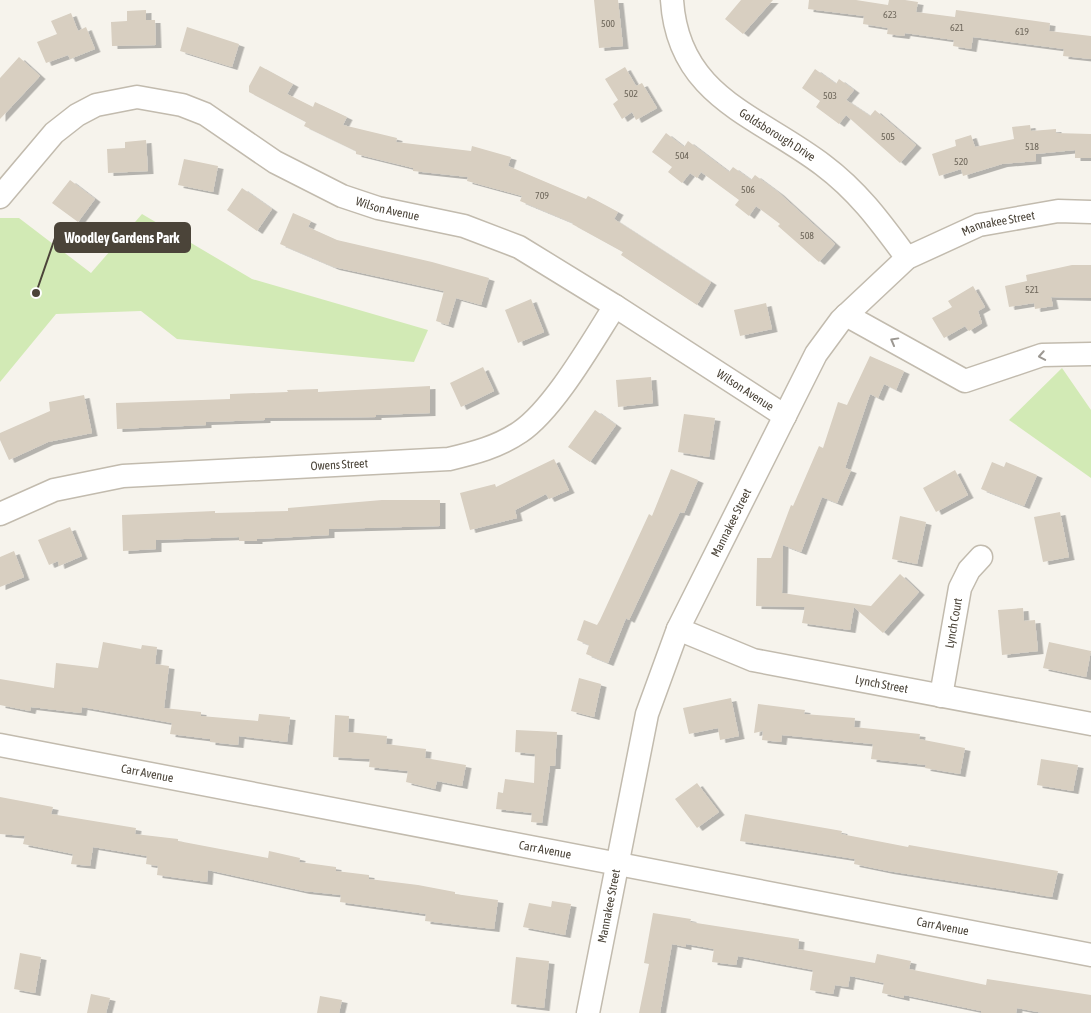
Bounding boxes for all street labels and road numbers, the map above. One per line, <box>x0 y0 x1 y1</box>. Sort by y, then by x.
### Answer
street label: Goldsborough Drive <box>737 106 818 164</box>
street label: Wilson Avenue <box>354 194 421 223</box>
street label: Mannakee Street <box>959 208 1036 239</box>
street label: Wilson Avenue <box>714 367 776 414</box>
street label: Owens Street <box>310 456 369 473</box>
street label: Mannakee Street <box>708 486 755 559</box>
street label: Lynch Court <box>943 596 965 649</box>
street label: Lynch Street <box>854 672 910 696</box>
street label: Carr Avenue <box>120 761 175 785</box>
street label: Carr Avenue <box>518 838 572 862</box>
street label: Mannakee Street <box>595 867 623 944</box>
street label: Carr Avenue <box>915 915 970 938</box>

